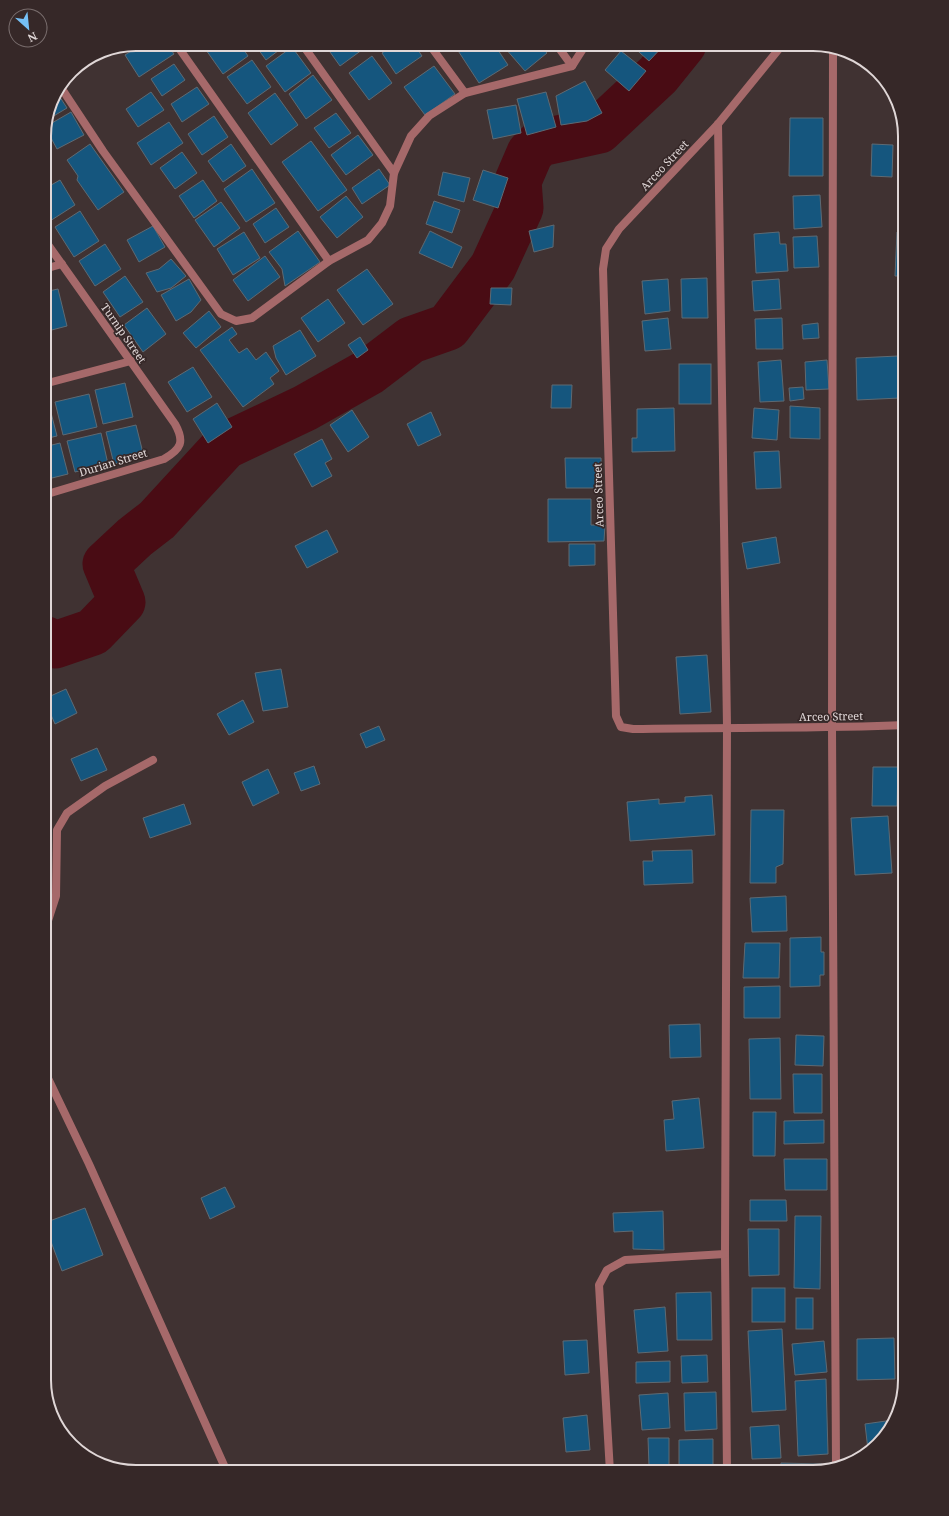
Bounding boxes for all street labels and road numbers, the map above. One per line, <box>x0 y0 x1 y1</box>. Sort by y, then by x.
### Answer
street label: Arceo Street <box>637 136 691 194</box>
street label: Turnip Street <box>98 300 150 366</box>
street label: Durian Street <box>77 444 149 479</box>
street label: Arceo Street <box>589 463 607 527</box>
street label: Arceo Street <box>799 708 863 724</box>

